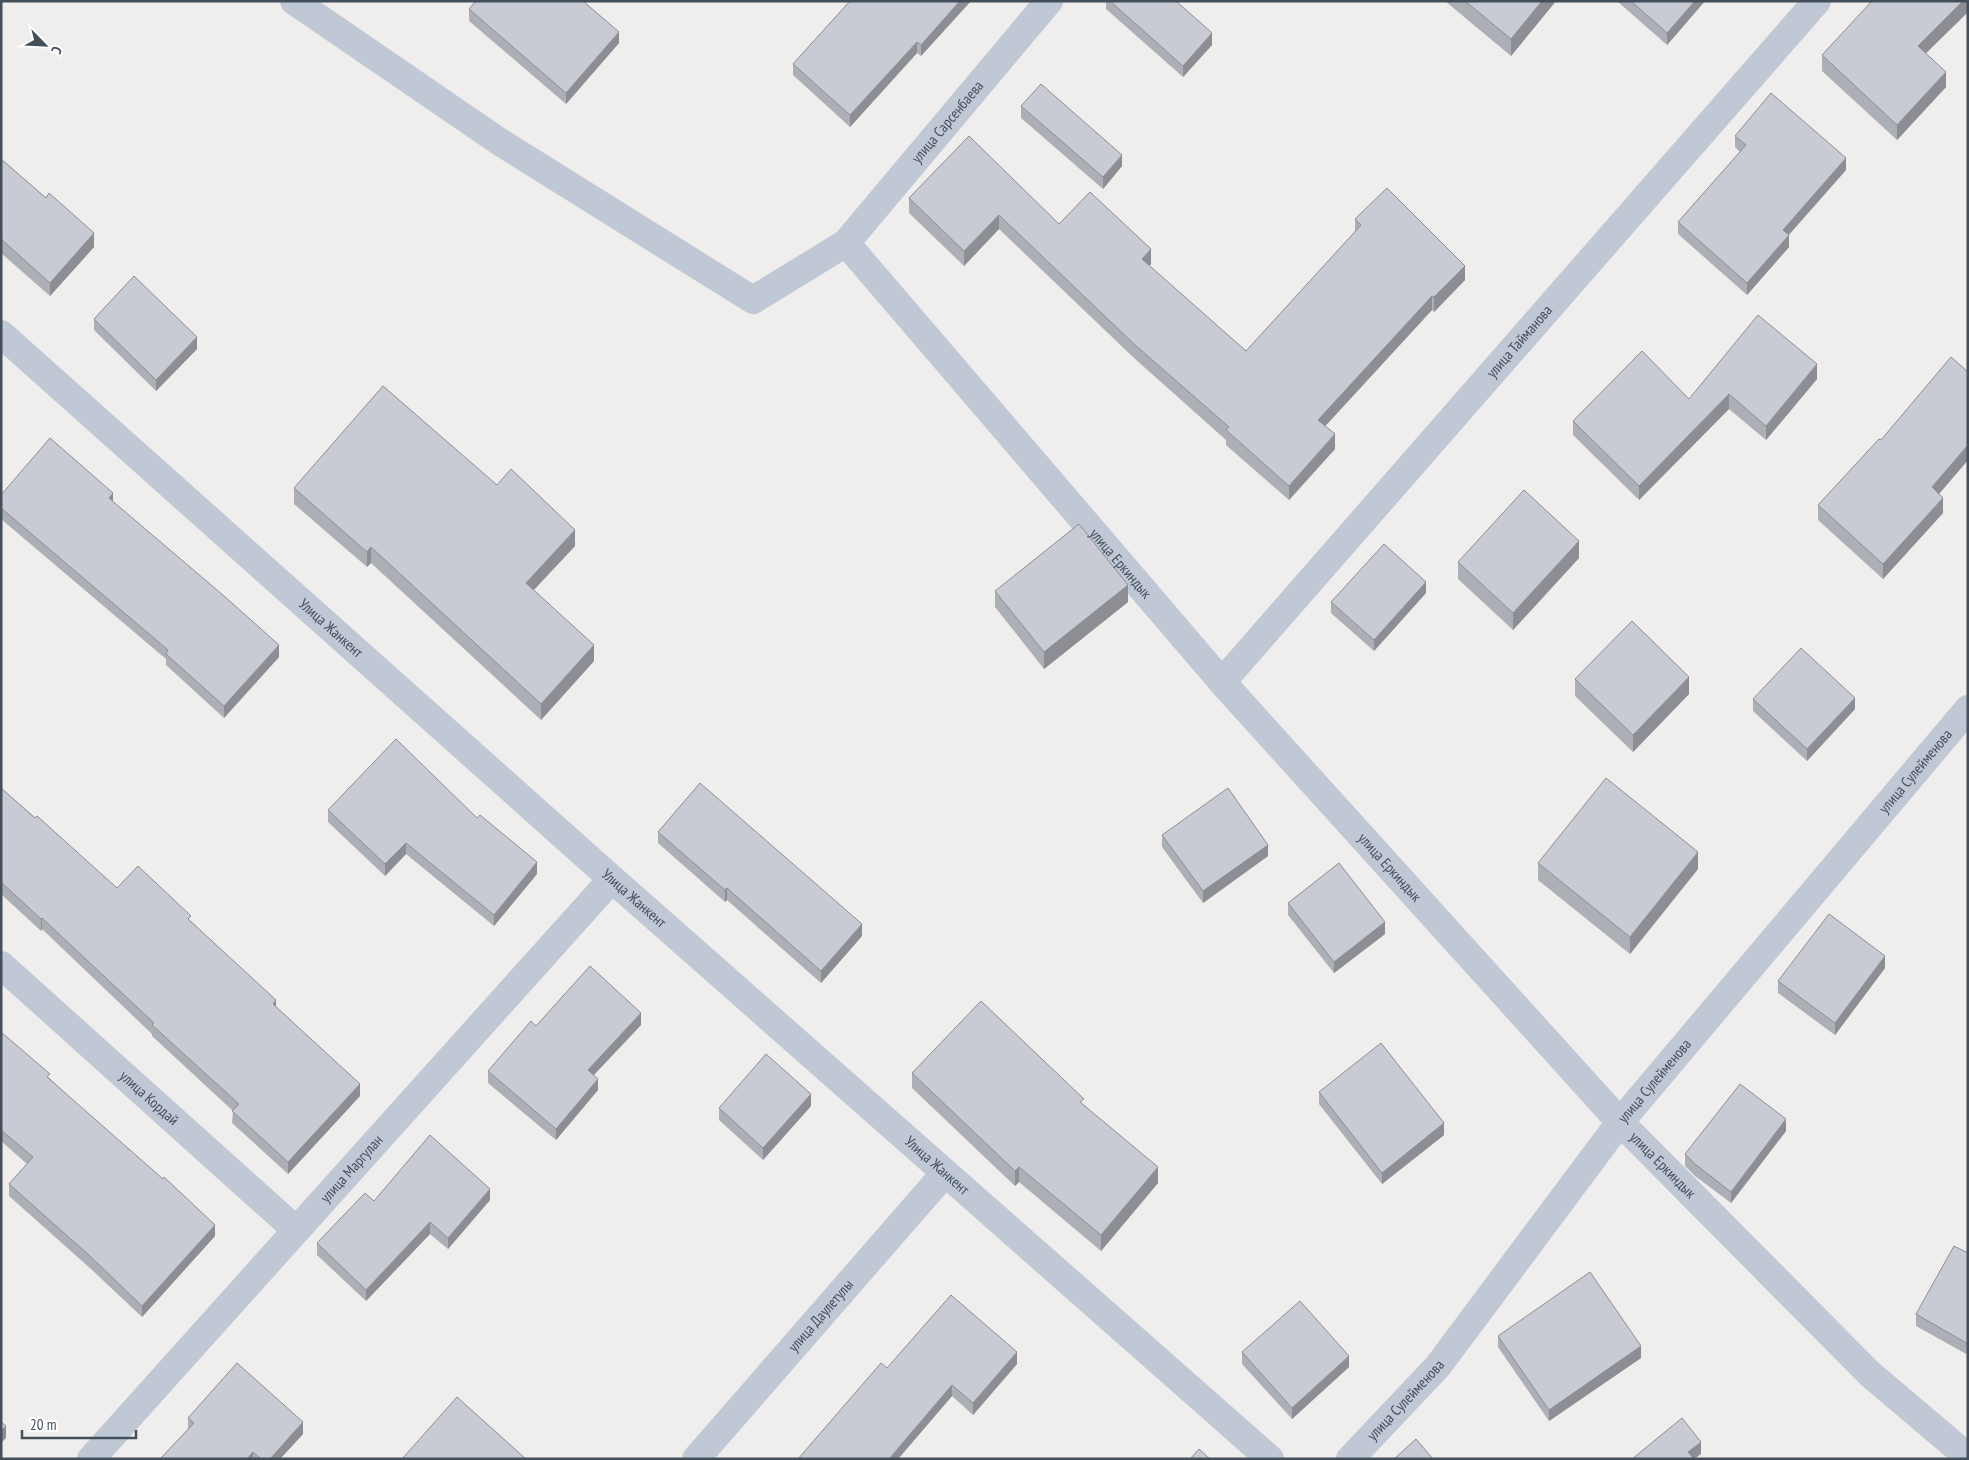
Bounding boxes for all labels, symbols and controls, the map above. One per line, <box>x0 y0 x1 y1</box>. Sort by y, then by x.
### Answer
north arrow <box>20 20 70 70</box>
text: С <box>47 44 66 57</box>
street label: улица Сарсенбаева <box>907 76 987 167</box>
street label: улица Тайманова <box>1482 301 1556 382</box>
street label: улица Еркиндык <box>1086 524 1156 602</box>
street label: Улица Жанкент <box>295 594 367 662</box>
street label: улица Сулейменова <box>1874 725 1956 817</box>
street label: улица Еркиндык <box>1354 829 1426 906</box>
street label: Улица Жанкент <box>598 864 671 932</box>
street label: улица Сулейменова <box>1613 1035 1695 1127</box>
street label: улица Кордай <box>116 1066 183 1129</box>
street label: улица Еркиндык <box>1626 1127 1700 1202</box>
street label: улица Маргулан <box>316 1131 387 1206</box>
street label: Улица Жанкент <box>901 1132 974 1199</box>
street label: улица Даулетулы <box>784 1275 857 1356</box>
street label: улица Сулейменова <box>1363 1356 1448 1444</box>
scale bar <box>22 1408 136 1440</box>
text: 20 m <box>30 1415 56 1434</box>

